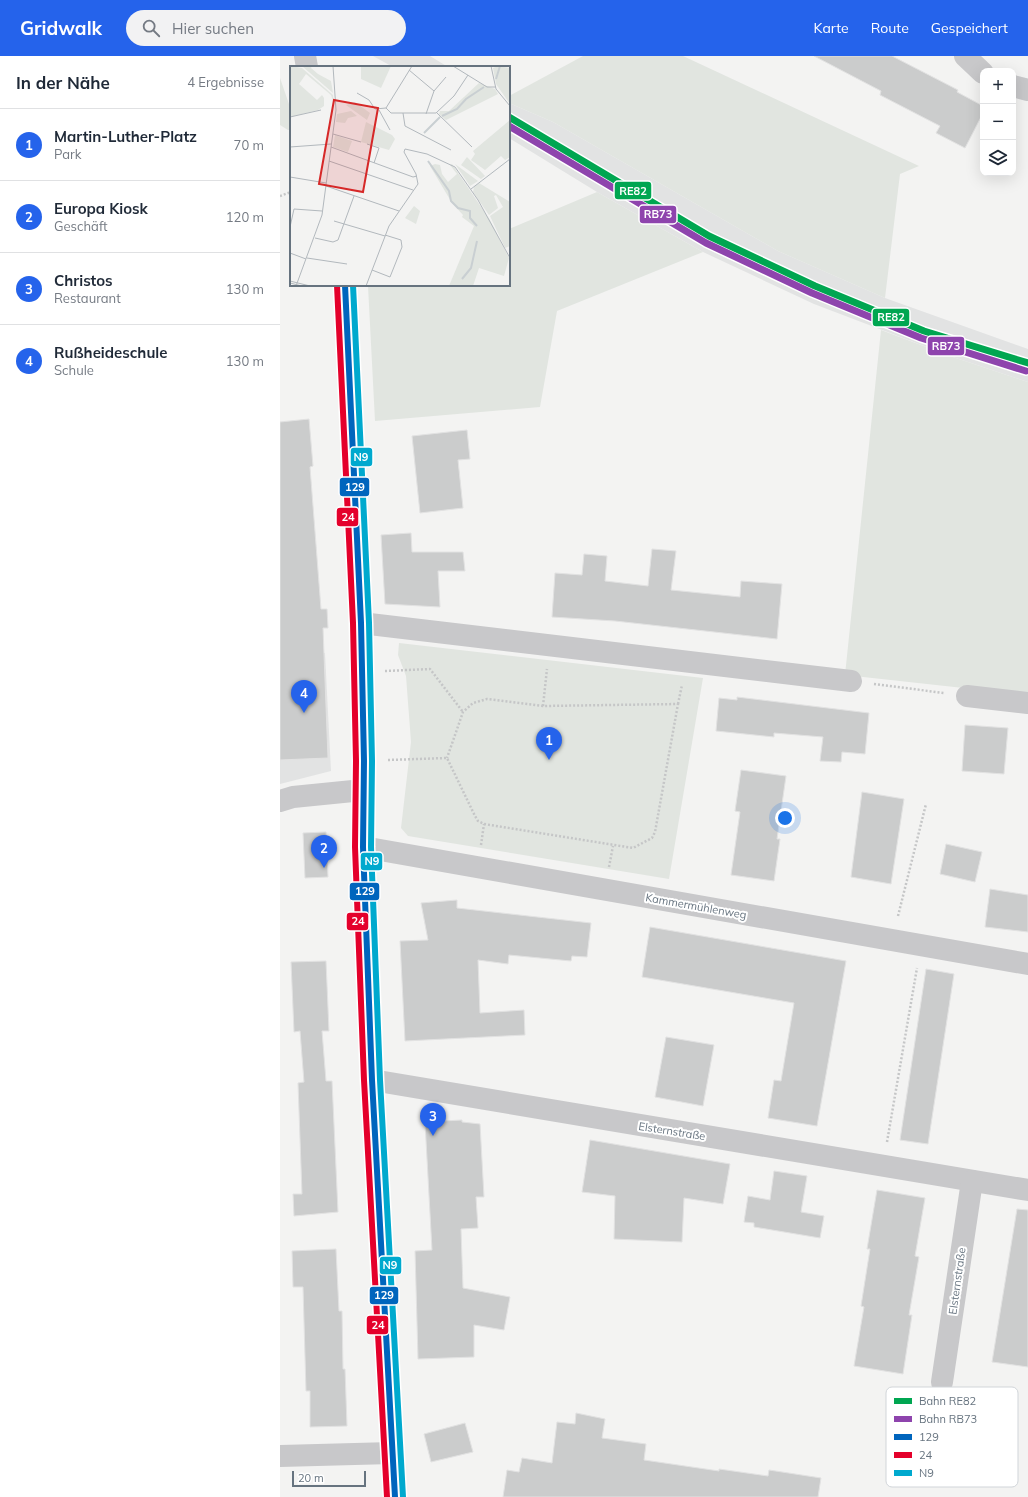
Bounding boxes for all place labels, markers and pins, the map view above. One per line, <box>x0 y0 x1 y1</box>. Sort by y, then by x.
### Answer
pin: 4 <box>291 680 317 713</box>
pin: 1 <box>536 727 562 760</box>
pin: 2 <box>311 835 337 868</box>
pin: 3 <box>420 1103 446 1136</box>

